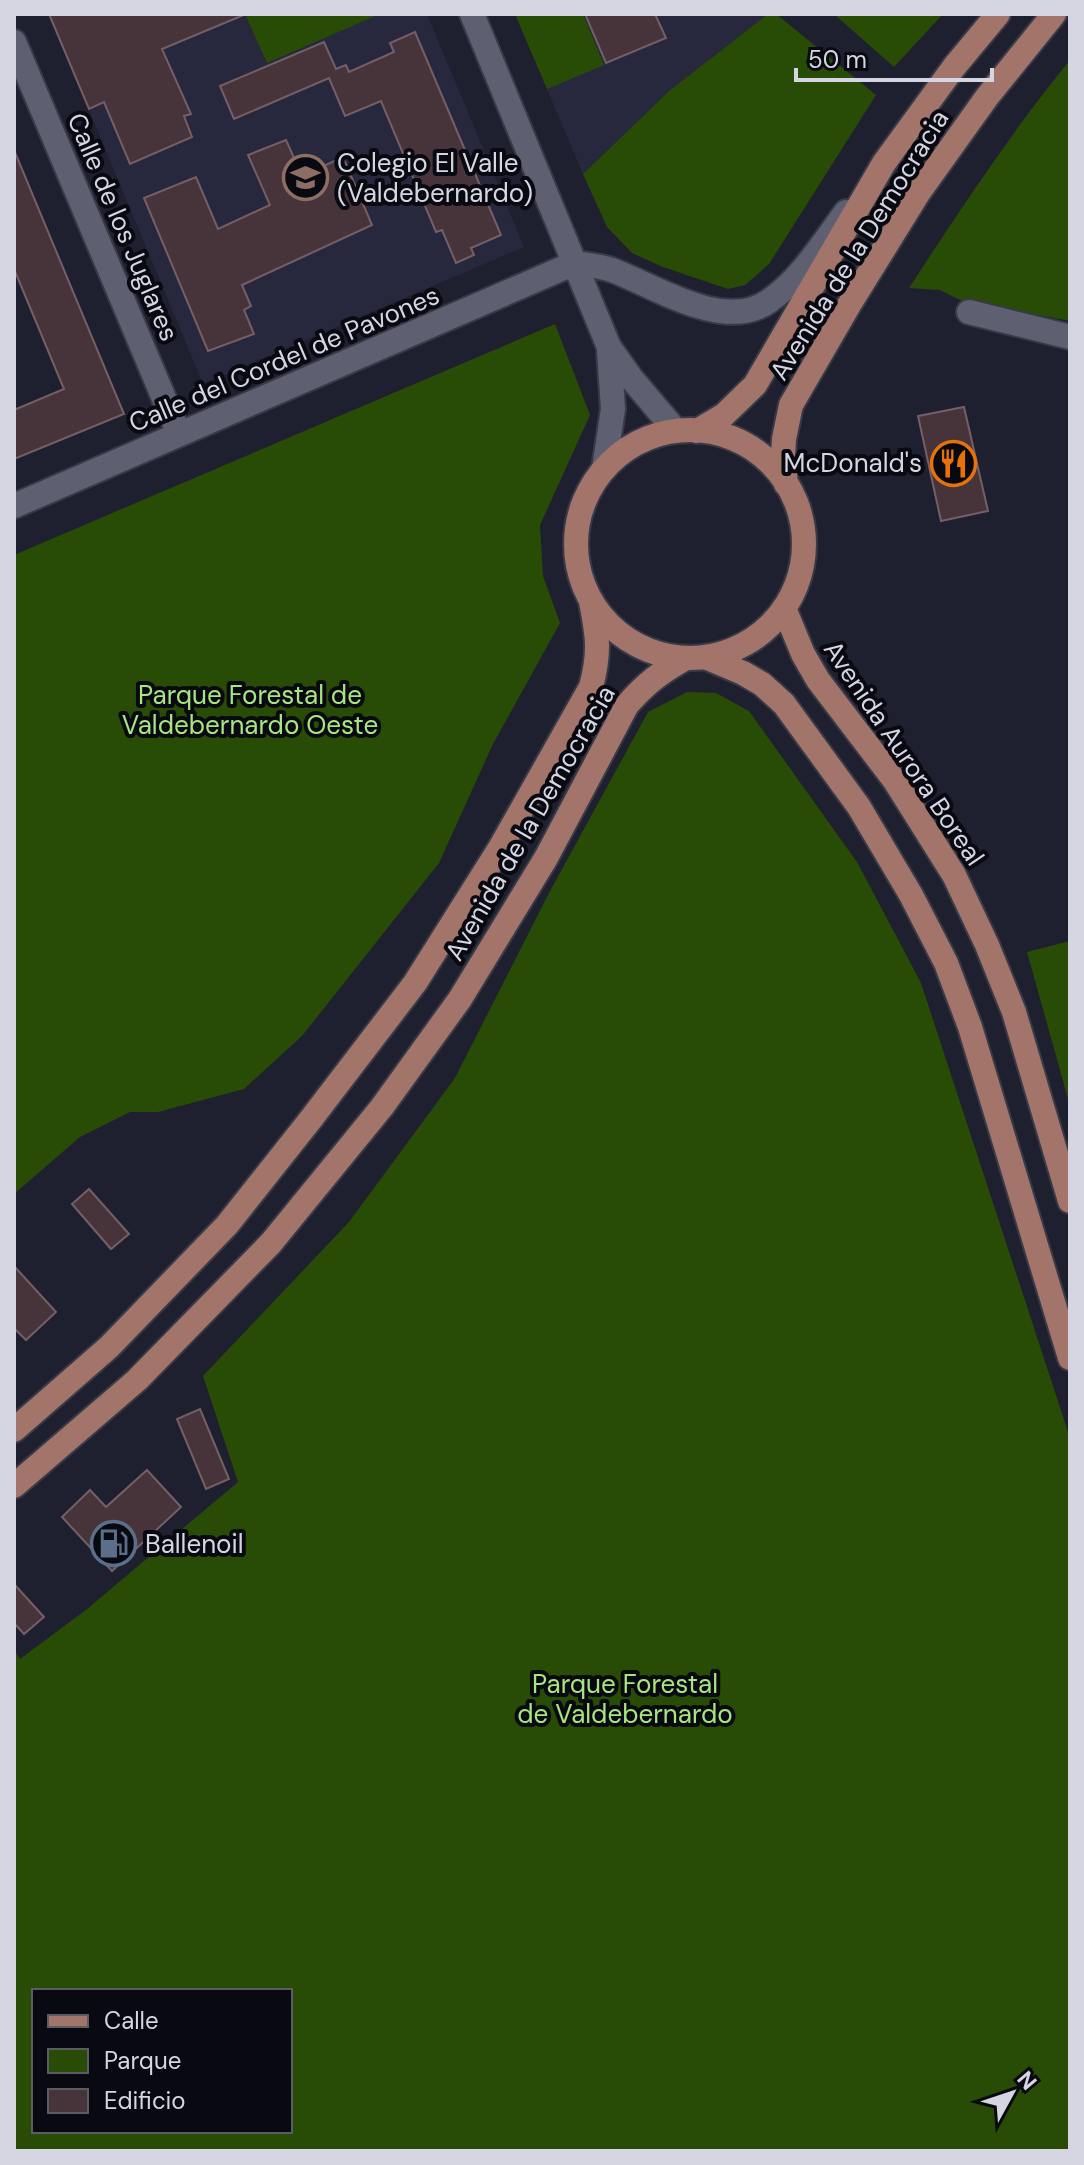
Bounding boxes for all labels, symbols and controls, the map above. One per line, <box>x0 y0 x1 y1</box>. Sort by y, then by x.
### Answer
scale bar <box>796 32 992 82</box>
text: 50 m <box>808 44 867 75</box>
street label: Avenida de la Democracia <box>762 104 956 386</box>
street label: Calle de los Juglares <box>60 108 186 346</box>
place label: Colegio El Valle (Valdebernardo) <box>337 146 533 210</box>
school or university icon: Colegio El Valle (Valdebernardo) <box>282 154 330 202</box>
street label: Calle del Cordel de Pavones <box>124 278 444 440</box>
restaurant icon: McDonald's <box>929 439 977 487</box>
place label: McDonald's <box>784 446 922 480</box>
street label: Avenida Aurora Boreal <box>816 634 992 872</box>
park label: Parque Forestal de Valdebernardo Oeste <box>122 678 378 742</box>
street label: Avenida de la Democracia <box>437 679 623 967</box>
fuel station icon: Ballenoil <box>90 1520 138 1568</box>
place label: Ballenoil <box>145 1527 244 1561</box>
park label: Parque Forestal de Valdebernardo <box>517 1667 733 1731</box>
legend <box>32 1989 292 2133</box>
text: Calle <box>104 2005 159 2036</box>
text: Parque <box>104 2045 181 2076</box>
north arrow <box>972 2053 1052 2133</box>
text: N <box>1011 2065 1043 2096</box>
text: Edificio <box>104 2085 186 2116</box>

